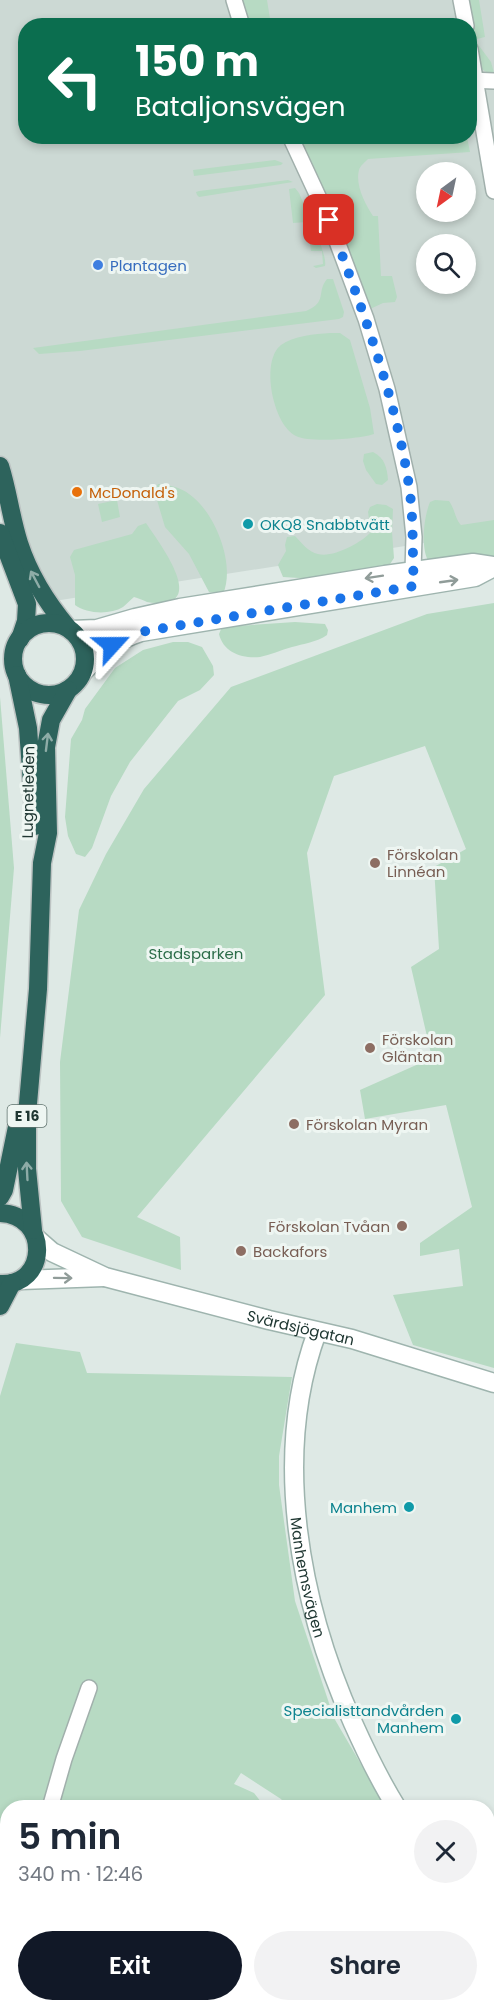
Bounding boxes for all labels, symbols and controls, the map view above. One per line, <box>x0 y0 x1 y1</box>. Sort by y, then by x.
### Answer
text: 150 m <box>135 32 259 91</box>
icon: left <box>36 42 114 120</box>
text: Bataljonsvägen <box>135 88 346 125</box>
north arrow <box>416 162 476 222</box>
map controls <box>416 162 476 294</box>
pin <box>303 194 354 245</box>
icon: arrive <box>312 203 345 236</box>
button: search <box>416 234 476 294</box>
place label: Plantagen <box>110 255 187 276</box>
marker: Plantagen <box>91 258 105 272</box>
place label: McDonald's <box>89 482 175 503</box>
marker: McDonald's <box>70 485 84 499</box>
place label: OKQ8 Snabbtvätt <box>260 514 390 535</box>
marker: OKQ8 Snabbtvätt <box>241 517 255 531</box>
one-way arrow <box>29 571 41 588</box>
one-way arrow <box>364 571 384 582</box>
one-way arrow <box>438 576 458 587</box>
position arrow <box>80 613 144 677</box>
one-way arrow <box>42 733 53 752</box>
street label: Lugnetleden <box>17 746 39 838</box>
place label: Förskolan Linnéan <box>387 844 458 882</box>
marker: Förskolan Linnéan <box>368 856 382 870</box>
park label: Stadsparken <box>149 943 243 964</box>
place label: Förskolan Gläntan <box>382 1029 453 1067</box>
marker: Förskolan Gläntan <box>363 1041 377 1055</box>
road number: E 16 <box>8 1105 46 1127</box>
place label: Förskolan Myran <box>306 1114 428 1135</box>
marker: Förskolan Myran <box>287 1117 301 1131</box>
one-way arrow <box>22 1162 33 1182</box>
place label: Förskolan Tvåan <box>268 1216 390 1237</box>
marker: Förskolan Tvåan <box>395 1219 409 1233</box>
place label: Backafors <box>253 1241 327 1262</box>
marker: Backafors <box>234 1244 248 1258</box>
one-way arrow <box>53 1272 73 1284</box>
street label: Svärdsjögatan <box>245 1304 357 1350</box>
place label: Manhem <box>330 1497 397 1518</box>
marker: Manhem <box>402 1500 416 1514</box>
street label: Manhemsvägen <box>286 1516 331 1640</box>
place label: Specialisttandvården Manhem <box>284 1700 444 1738</box>
marker: Specialisttandvården Manhem <box>449 1712 463 1726</box>
text: 5 min <box>18 1811 121 1862</box>
button: close <box>414 1820 477 1883</box>
text: 340 m · 12:46 <box>18 1860 143 1888</box>
button: Exit <box>18 1931 242 2000</box>
button: Share <box>254 1931 477 2000</box>

